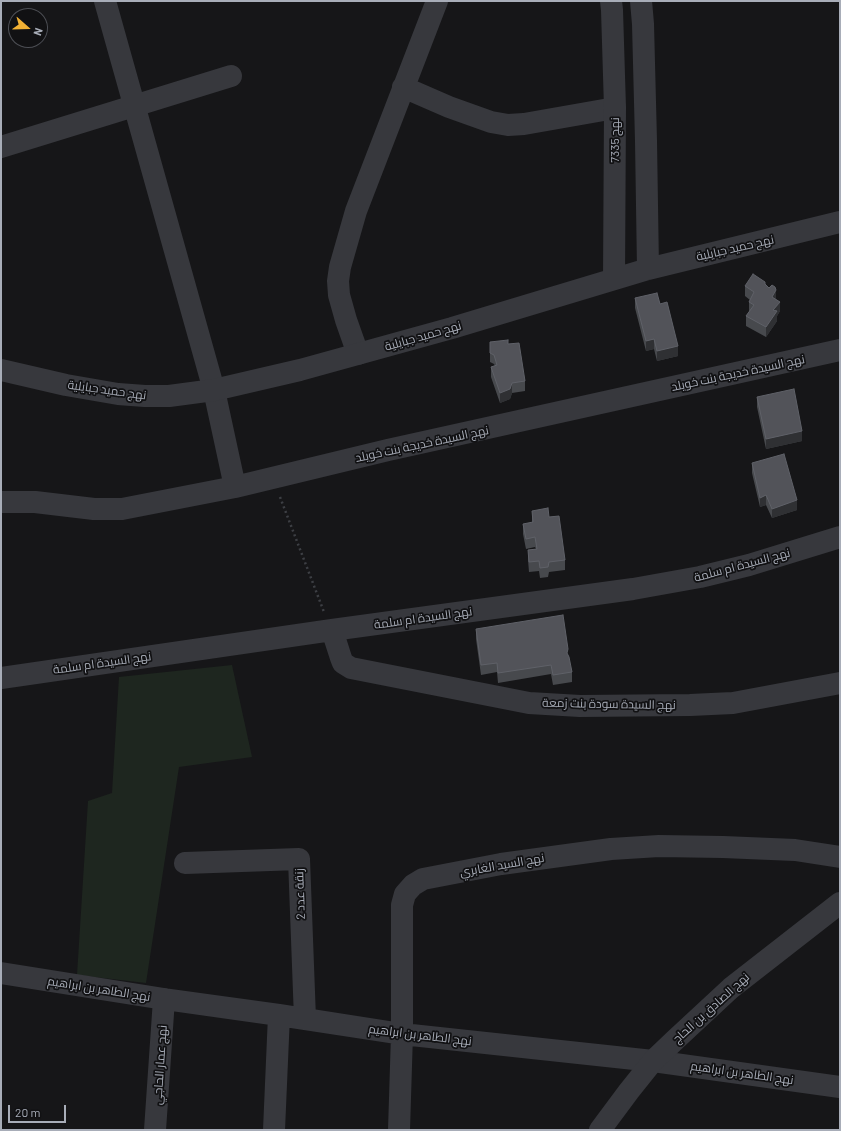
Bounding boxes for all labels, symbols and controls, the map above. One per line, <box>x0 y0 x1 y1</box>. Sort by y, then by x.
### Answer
north arrow <box>8 8 48 48</box>
text: N <box>31 26 46 38</box>
street label: نهج 7335 <box>608 117 622 163</box>
street label: نهج حميد جبايلية <box>695 232 775 264</box>
street label: نهج حميد جبايلية <box>383 318 463 354</box>
street label: نهج السيدة خديجة بنت خويلد <box>670 352 806 394</box>
street label: نهج حميد جبايلية <box>67 377 147 403</box>
street label: نهج السيدة خديجة بنت خويلد <box>354 423 490 465</box>
street label: نهج السيدة ام سلمة <box>692 545 792 585</box>
street label: نهج السيدة ام سلمة <box>373 604 473 632</box>
street label: نهج السيدة ام سلمة <box>52 649 152 677</box>
street label: نهج السيدة سودة بنت زمعة <box>542 696 676 712</box>
street label: نهج السيد الغابري <box>459 850 545 880</box>
street label: زنقة عدد 2 <box>292 868 308 920</box>
street label: نهج الصادق بن الحاج <box>670 970 752 1046</box>
street label: نهج الطاهر بن ابراهيم <box>47 974 151 1004</box>
street label: نهج الطاهر بن ابراهيم <box>368 1022 472 1048</box>
street label: نهج عمار الحاجي <box>150 1025 170 1105</box>
street label: نهج الطاهر بن ابراهيم <box>690 1059 794 1087</box>
scale bar <box>10 1097 68 1123</box>
text: 20 m <box>15 1105 41 1119</box>

